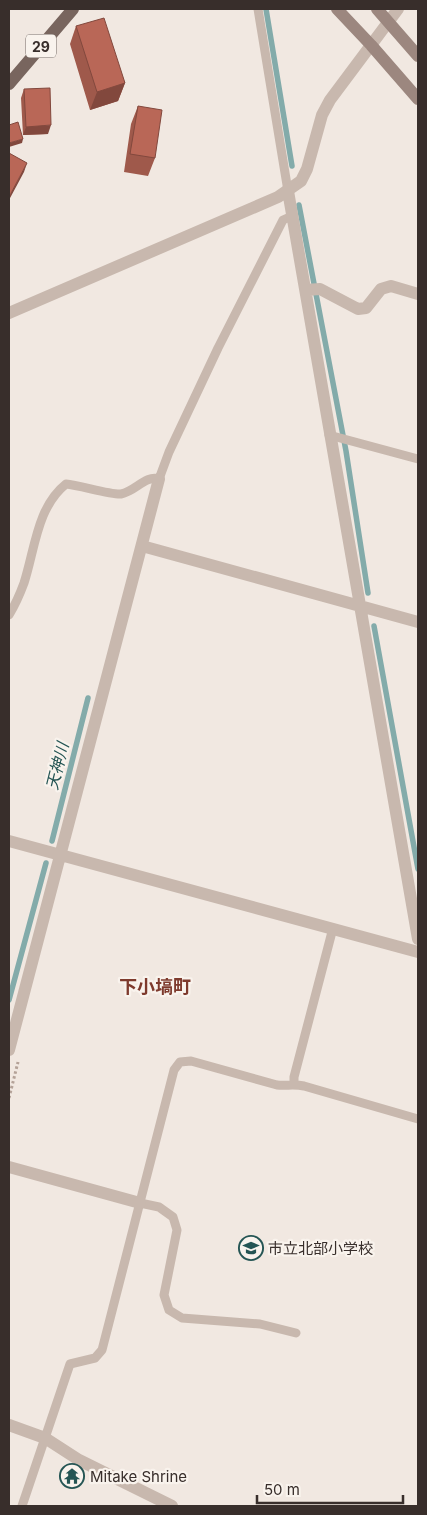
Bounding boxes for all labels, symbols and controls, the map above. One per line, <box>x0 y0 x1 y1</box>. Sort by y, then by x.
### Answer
road number: 29 <box>26 34 56 58</box>
water label: 天神川 <box>41 738 73 792</box>
district label: 下小塙町 <box>119 976 191 997</box>
school or university icon: 市立北部小学校 <box>238 1235 264 1261</box>
place label: 市立北部小学校 <box>268 1239 373 1258</box>
temple icon: Mitake Shrine <box>59 1463 85 1489</box>
place label: Mitake Shrine <box>90 1467 187 1486</box>
scale bar <box>257 1472 403 1504</box>
text: 50 m <box>264 1480 300 1499</box>

